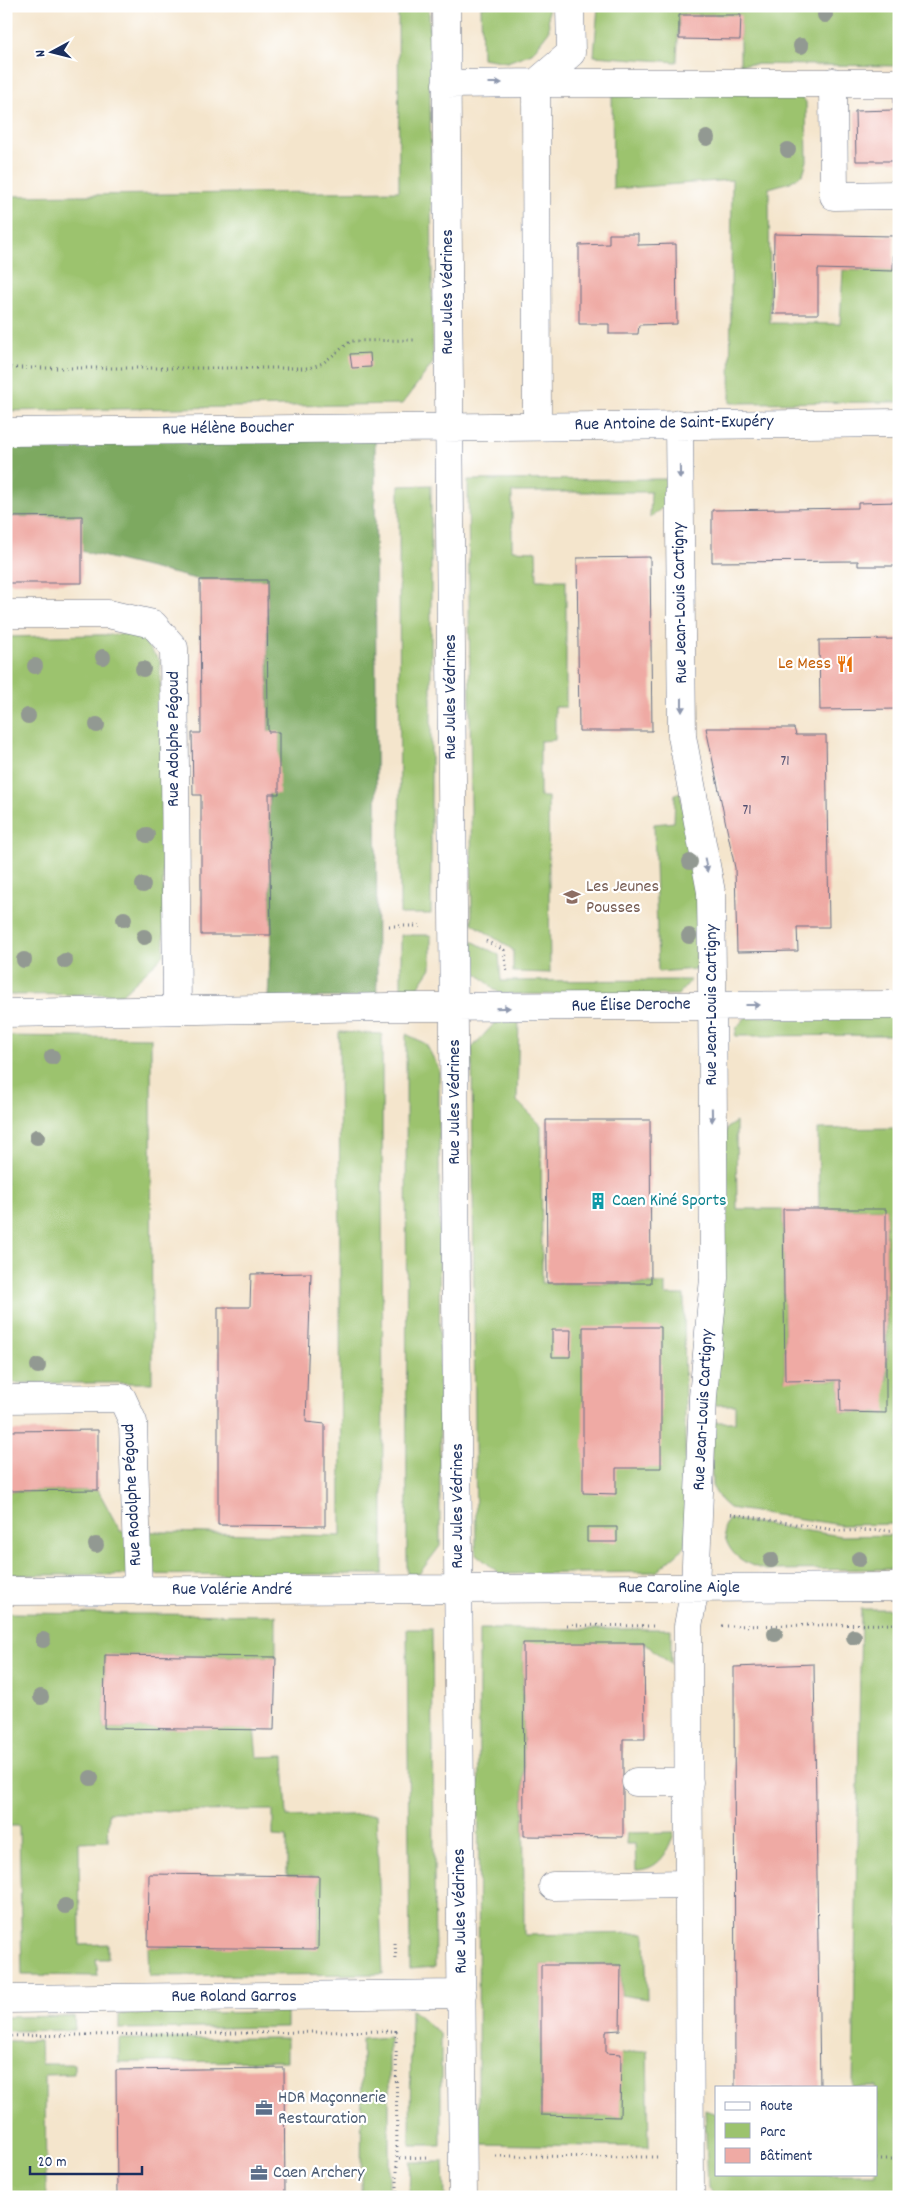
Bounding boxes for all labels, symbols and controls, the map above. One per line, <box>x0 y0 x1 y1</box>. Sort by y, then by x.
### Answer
north arrow <box>28 28 78 78</box>
text: N <box>31 49 51 58</box>
one-way arrow <box>487 79 503 87</box>
street label: Rue Jules Védrines <box>436 229 461 355</box>
street label: Rue Antoine de Saint-Exupéry <box>574 410 774 438</box>
street label: Rue Hélène Boucher <box>162 415 295 443</box>
one-way arrow <box>676 465 684 481</box>
street label: Rue Jean-Louis Cartigny <box>667 521 695 684</box>
street label: Rue Jules Védrines <box>439 634 464 760</box>
place label: Le Mess <box>778 652 831 677</box>
restaurant icon: Le Mess <box>835 654 855 674</box>
street label: Rue Adolphe Pégoud <box>162 671 187 807</box>
one-way arrow <box>678 697 686 713</box>
house number: 71 <box>780 751 790 773</box>
house number: 71 <box>742 800 752 822</box>
one-way arrow <box>703 858 711 874</box>
place label: Les Jeunes Pousses <box>586 875 659 921</box>
school or university icon: Les Jeunes Pousses <box>562 887 582 907</box>
street label: Rue Jean-Louis Cartigny <box>700 924 725 1086</box>
street label: Rue Élise Deroche <box>571 992 691 1020</box>
one-way arrow <box>745 1001 761 1009</box>
one-way arrow <box>495 1003 511 1011</box>
street label: Rue Jules Védrines <box>443 1039 468 1165</box>
one-way arrow <box>708 1107 716 1123</box>
place label: Caen Kiné Sports <box>612 1189 727 1214</box>
building icon: Caen Kiné Sports <box>588 1191 608 1211</box>
street label: Rue Jean-Louis Cartigny <box>687 1328 721 1491</box>
street label: Rue Rodolphe Pégoud <box>117 1423 149 1567</box>
street label: Rue Jules Védrines <box>446 1443 471 1569</box>
street label: Rue Caroline Aigle <box>618 1576 740 1601</box>
street label: Rue Valérie André <box>172 1578 293 1603</box>
street label: Rue Jules Védrines <box>447 1848 475 1974</box>
street label: Rue Roland Garros <box>171 1985 297 2010</box>
place label: HDR Maçonnerie Restauration <box>278 2086 386 2132</box>
legend <box>715 2086 878 2176</box>
text: Route <box>760 2096 793 2118</box>
office icon: HDR Maçonnerie Restauration <box>254 2098 274 2118</box>
text: Parc <box>760 2122 785 2144</box>
scale bar <box>30 2143 142 2175</box>
text: Bâtiment <box>760 2146 813 2168</box>
text: 20 m <box>38 2152 66 2174</box>
place label: Caen Archery <box>273 2161 365 2186</box>
office icon: Caen Archery <box>249 2163 269 2183</box>

